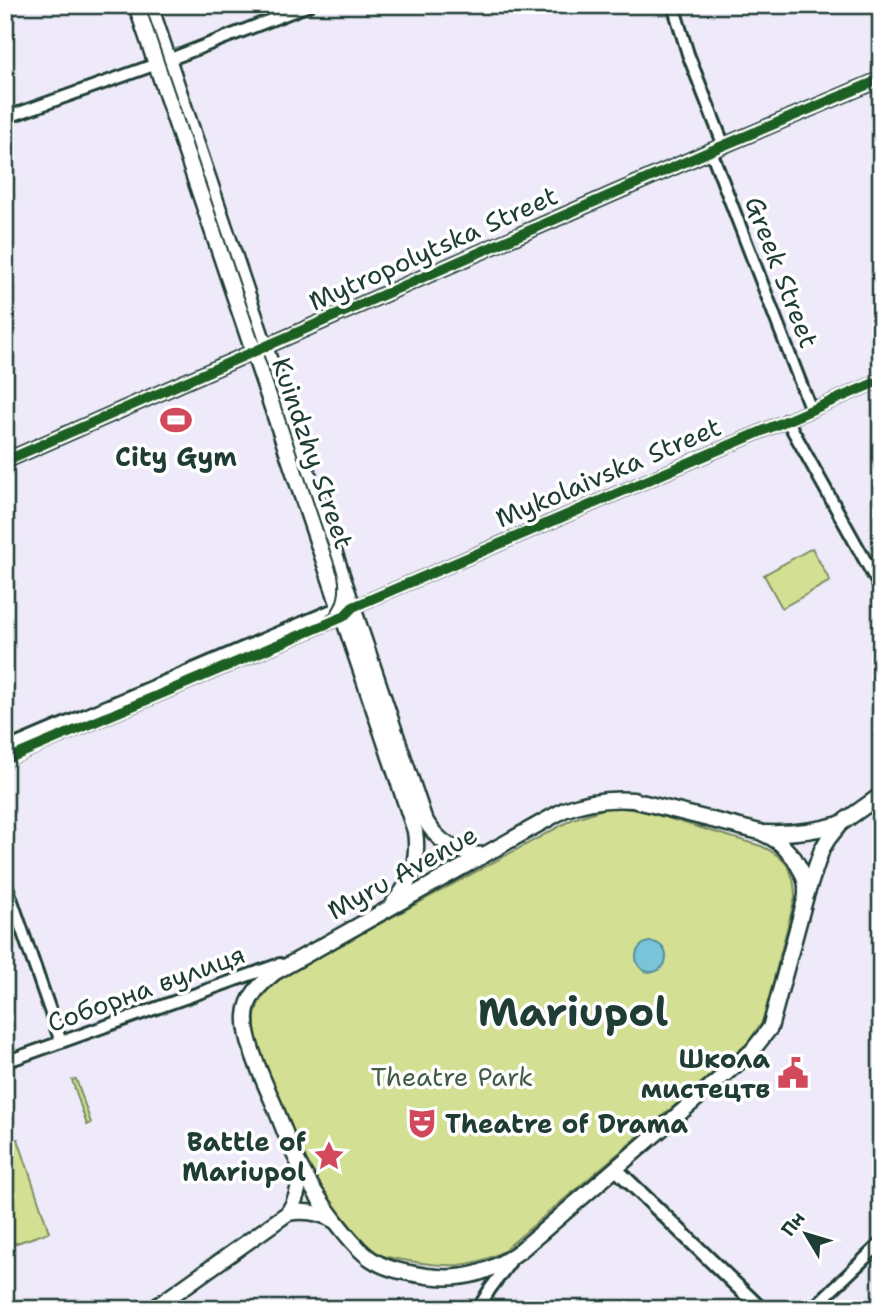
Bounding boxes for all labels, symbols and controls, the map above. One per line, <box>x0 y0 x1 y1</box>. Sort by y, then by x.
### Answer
street label: Mytropolytska Street <box>303 177 563 319</box>
street label: Greek Street <box>737 191 827 353</box>
street label: Kuindzhy Street <box>264 353 362 553</box>
sports icon: City Gym <box>159 403 193 437</box>
street label: Mykolaivska Street <box>490 409 726 535</box>
place label: City Gym <box>115 439 237 474</box>
street label: Myru Avenue <box>321 816 483 928</box>
street label: Соборна вулиця <box>42 936 250 1040</box>
district label: Mariupol <box>478 985 668 1039</box>
place label: Школа мистецтв <box>641 1041 770 1106</box>
public building icon: Школа мистецтв <box>776 1056 810 1090</box>
park label: Theatre Park <box>371 1059 533 1094</box>
theatre icon: Theatre of Drama <box>405 1106 439 1140</box>
place label: Theatre of Drama <box>445 1106 688 1141</box>
place label: Battle of Mariupol <box>182 1124 307 1189</box>
place icon: Battle of Mariupol <box>312 1139 346 1173</box>
north arrow <box>770 1198 840 1268</box>
text: Пн <box>775 1206 811 1241</box>

